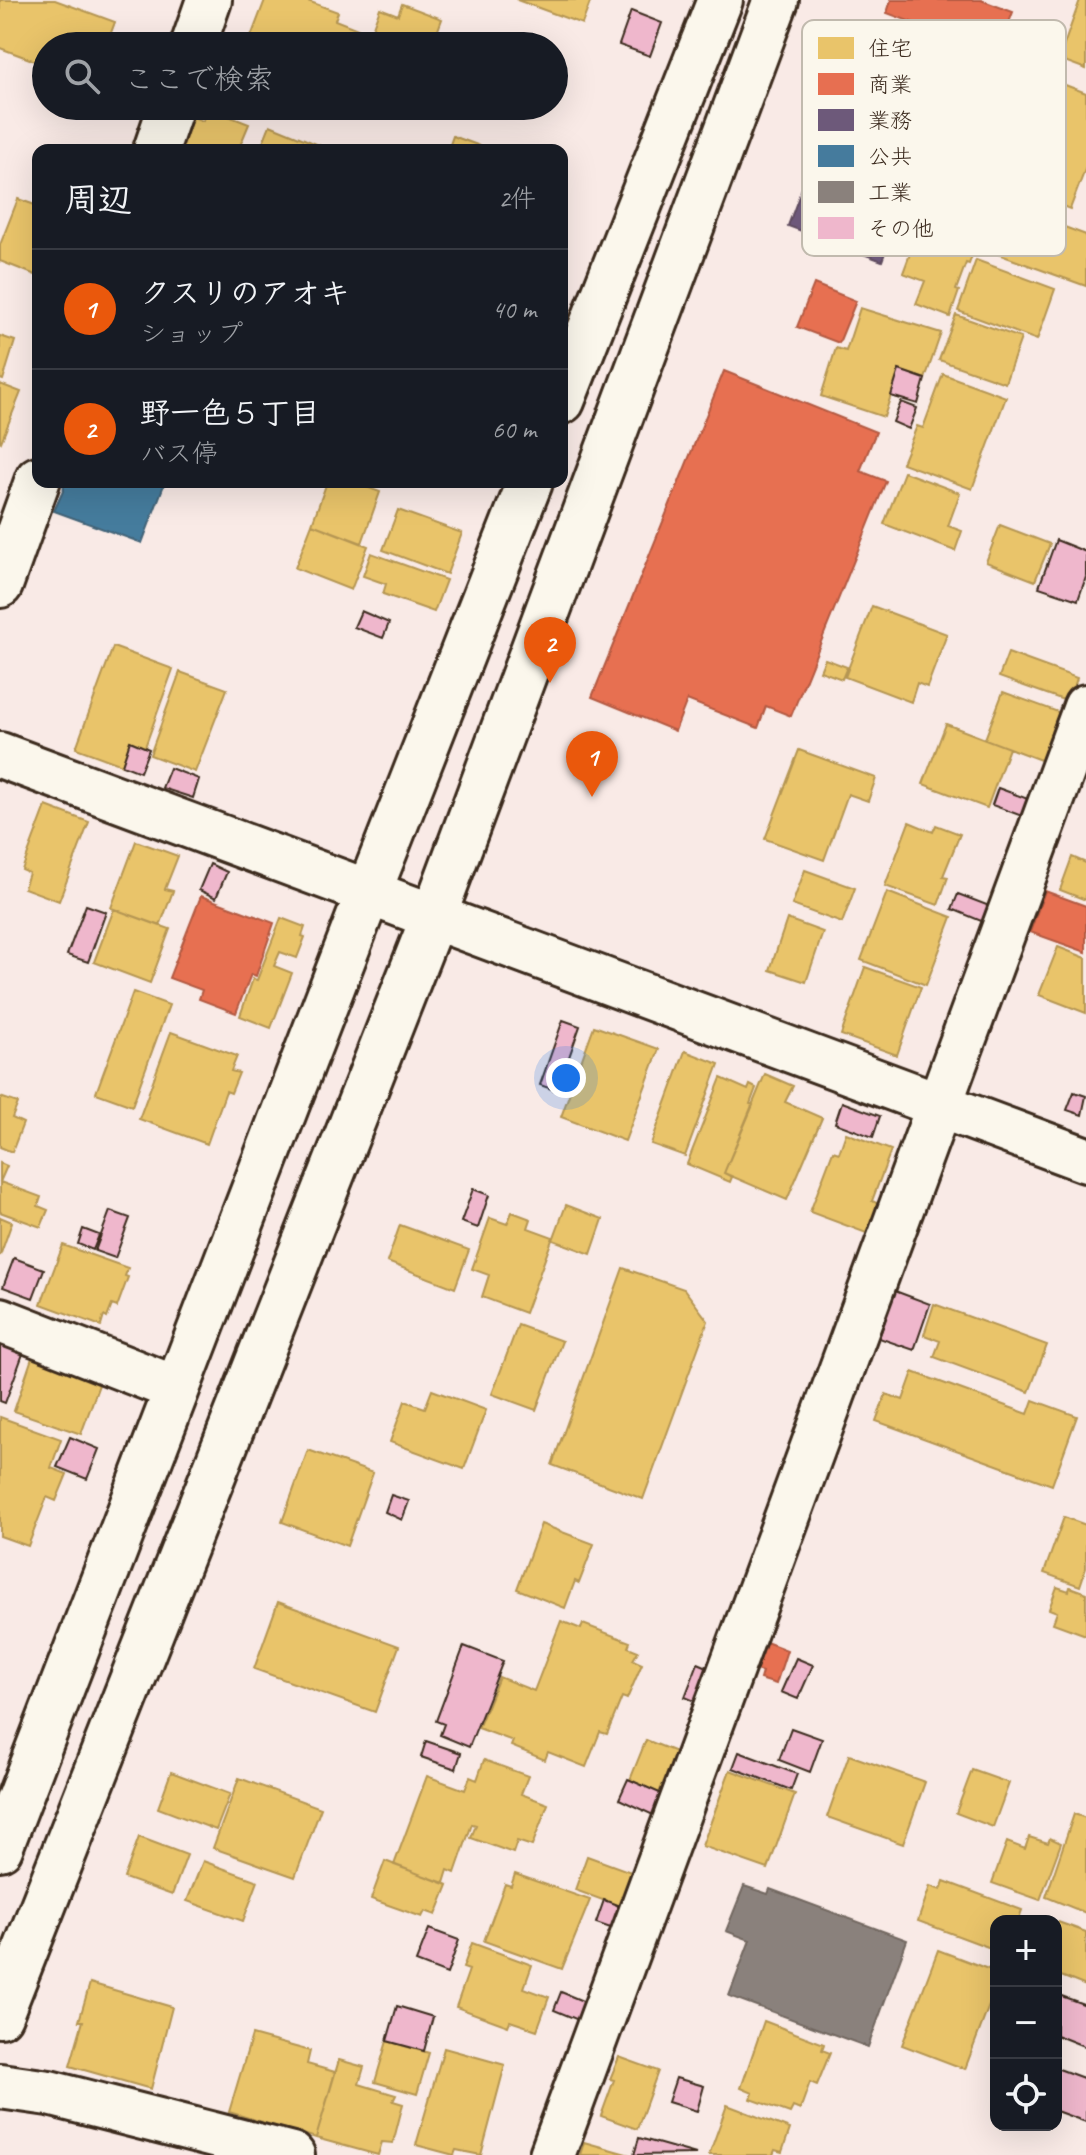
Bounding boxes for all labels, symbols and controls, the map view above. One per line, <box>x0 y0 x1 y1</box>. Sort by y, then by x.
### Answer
legend <box>802 20 1066 256</box>
search box <box>32 32 568 120</box>
text: 住宅 <box>868 35 912 63</box>
icon: search <box>60 54 104 98</box>
text: ここで検索 <box>124 60 274 98</box>
text: 商業 <box>868 71 912 99</box>
text: 業務 <box>868 107 912 135</box>
text: 公共 <box>868 143 912 171</box>
text: 周辺 <box>64 178 132 221</box>
text: 工業 <box>868 179 912 207</box>
text: 2件 <box>498 182 536 215</box>
text: その他 <box>868 215 934 243</box>
text: クスリのアオキ <box>140 274 350 312</box>
text: 1 <box>84 293 96 326</box>
text: 40 m <box>492 293 536 326</box>
text: ショップ <box>140 317 243 350</box>
text: 野一色５丁目 <box>140 394 320 432</box>
text: 2 <box>84 413 96 446</box>
text: 60 m <box>492 413 536 446</box>
text: バス停 <box>140 437 218 470</box>
pin: 2 <box>524 617 576 683</box>
pin: 1 <box>566 731 618 797</box>
your location <box>546 1058 586 1098</box>
map controls <box>990 1915 1062 2131</box>
button: + <box>990 1915 1062 1987</box>
button: − <box>990 1987 1062 2059</box>
button: locate <box>990 2059 1062 2131</box>

